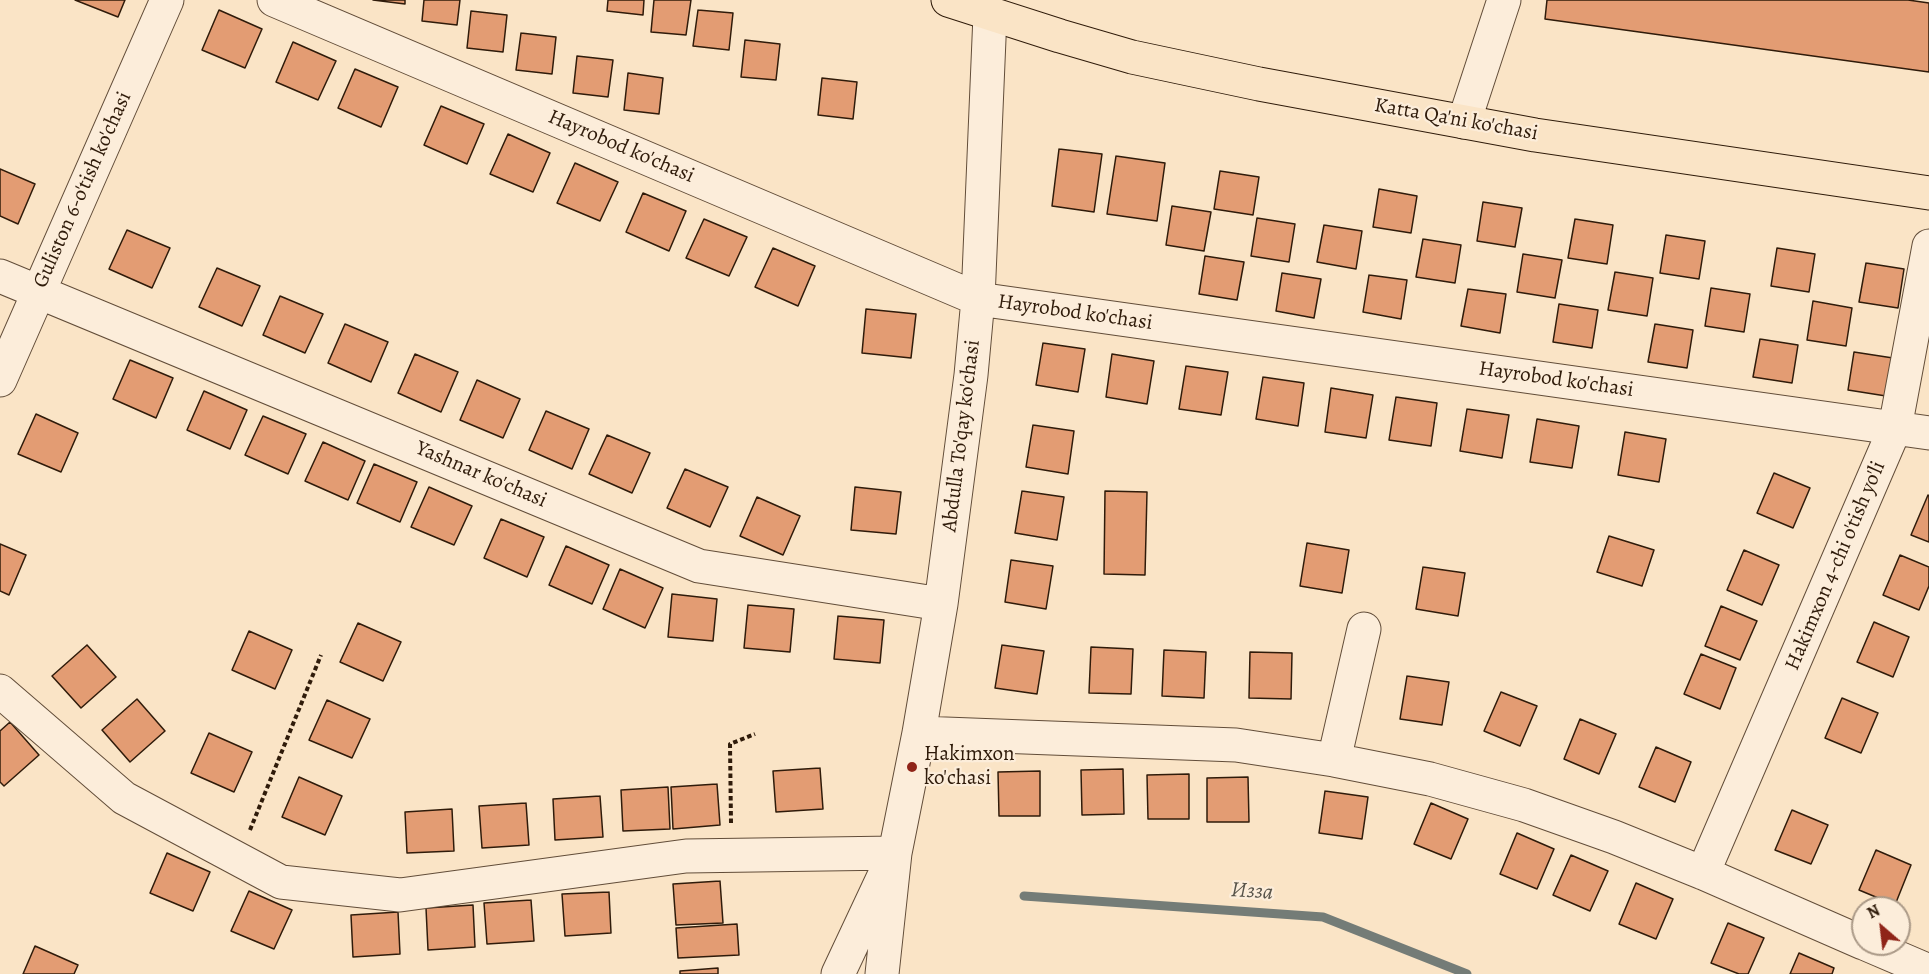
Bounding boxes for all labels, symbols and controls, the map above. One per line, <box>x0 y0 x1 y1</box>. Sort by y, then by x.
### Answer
street label: Guliston 6-o'tish ko'chasi <box>28 88 138 292</box>
street label: Katta Qa'ni ko'chasi <box>1372 93 1540 147</box>
street label: Hayrobod ko'chasi <box>544 105 698 189</box>
street label: Hayrobod ko'chasi <box>996 290 1154 336</box>
street label: Abdulla To'qay ko'chasi <box>938 339 986 533</box>
street label: Hayrobod ko'chasi <box>1477 357 1635 403</box>
street label: Yashnar ko'chasi <box>412 436 550 514</box>
street label: Hakimxon 4-chi o'tish yo'li <box>1780 458 1892 674</box>
place label: Hakimxon ko'chasi <box>924 742 1015 792</box>
marker: Hakimxon ko'chasi <box>905 760 919 774</box>
water label: Изза <box>1230 877 1274 907</box>
north arrow <box>1851 896 1911 956</box>
text: N <box>1863 899 1884 924</box>

